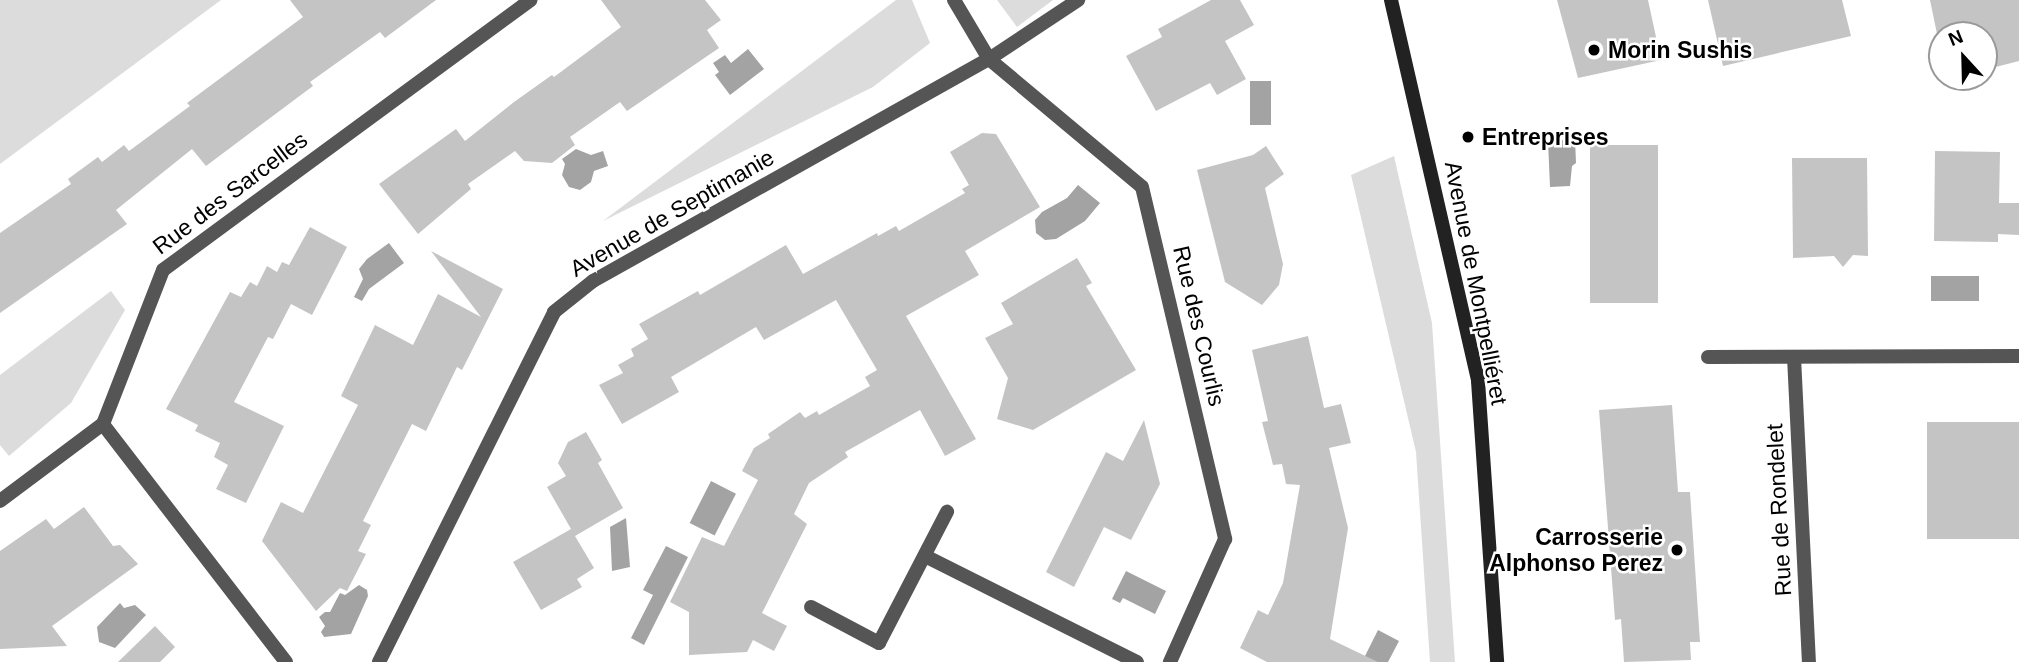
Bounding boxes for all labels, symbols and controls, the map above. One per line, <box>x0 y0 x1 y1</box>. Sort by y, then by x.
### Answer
north arrow <box>1928 21 1998 91</box>
text: N <box>1945 26 1966 50</box>
place label: Morin Sushis <box>1608 36 1752 64</box>
marker: Morin Sushis <box>1586 42 1602 58</box>
place label: Entreprises <box>1482 123 1609 151</box>
street label: Rue des Sarcelles <box>147 126 313 260</box>
marker: Entreprises <box>1460 129 1476 145</box>
street label: Avenue de Septimanie <box>565 143 779 283</box>
street label: Avenue de Montpelliéret <box>1439 159 1513 407</box>
street label: Rue des Courlis <box>1167 243 1231 409</box>
street label: Rue de Rondelet <box>1761 423 1797 597</box>
place label: Carrosserie Alphonso Perez <box>1489 523 1663 577</box>
marker: Carrosserie Alphonso Perez <box>1669 542 1685 558</box>

